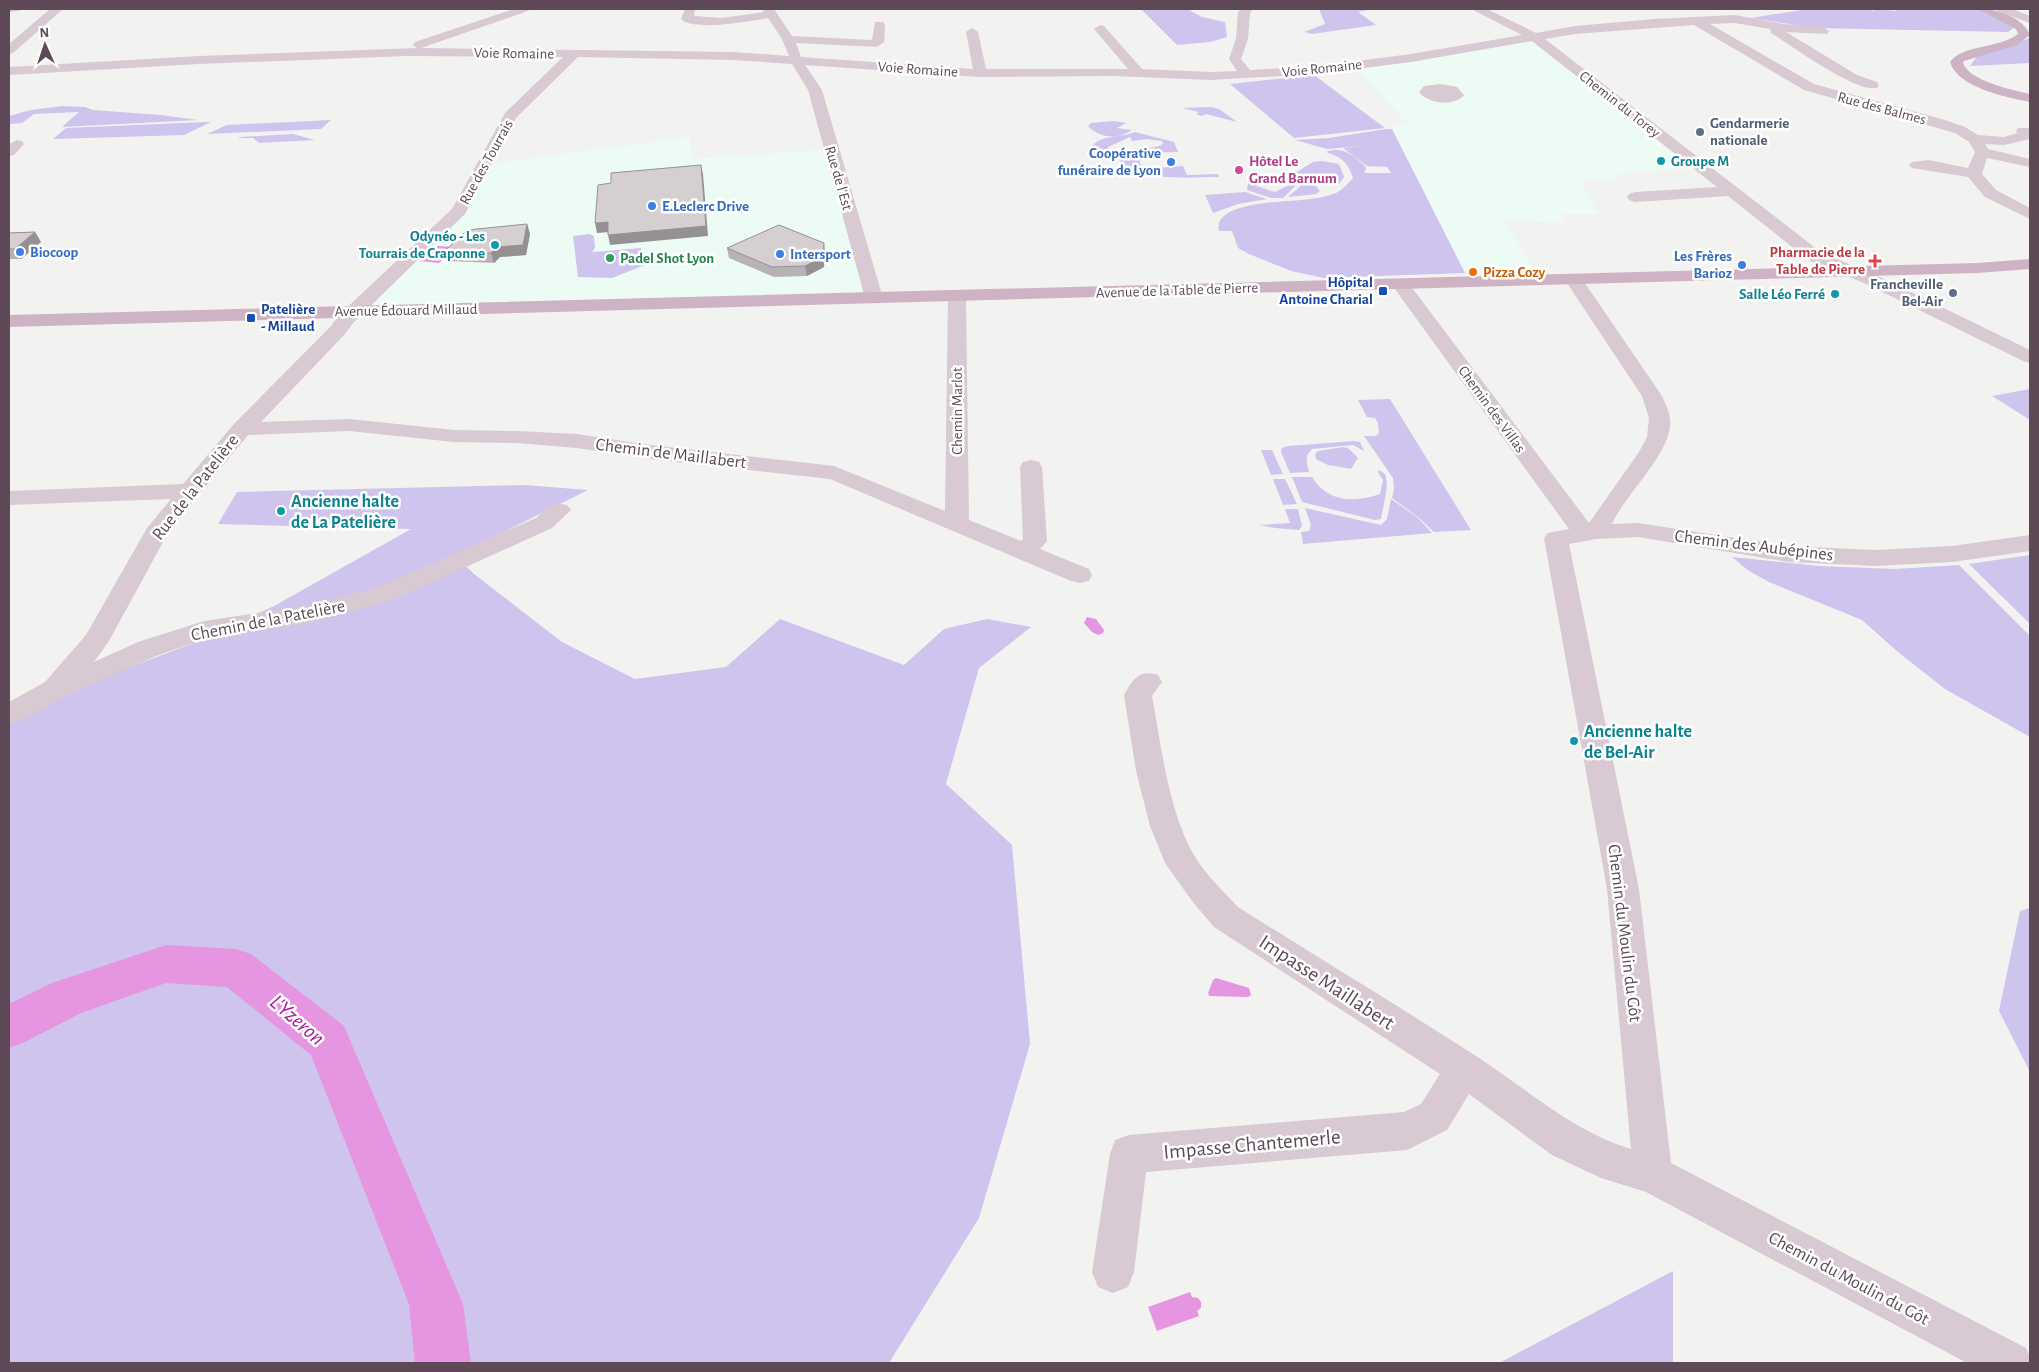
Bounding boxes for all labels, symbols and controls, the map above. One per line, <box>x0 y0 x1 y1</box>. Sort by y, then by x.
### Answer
north arrow <box>20 20 70 70</box>
text: N <box>39 26 50 40</box>
street label: Voie Romaine <box>474 45 554 62</box>
street label: Voie Romaine <box>1281 57 1363 80</box>
street label: Voie Romaine <box>877 59 959 80</box>
street label: Chemin du Torey <box>1576 68 1663 141</box>
street label: Rue des Balmes <box>1836 89 1928 127</box>
place label: Gendarmerie nationale <box>1710 116 1789 148</box>
street label: Rue des Tourrais <box>457 117 516 207</box>
marker: Gendarmerie nationale <box>1694 126 1706 138</box>
street label: Rue de l'Est <box>822 144 855 212</box>
place label: Coopérative funéraire de Lyon <box>1057 146 1161 178</box>
place label: Hôtel Le Grand Barnum <box>1249 154 1337 186</box>
place label: Groupe M <box>1671 154 1729 169</box>
marker: Groupe M <box>1655 155 1667 167</box>
marker: Coopérative funéraire de Lyon <box>1165 156 1177 168</box>
marker: Hôtel Le Grand Barnum <box>1233 164 1245 176</box>
place label: E.Leclerc Drive <box>662 199 749 214</box>
marker: E.Leclerc Drive <box>646 200 658 212</box>
place label: Odynéo - Les Tourrais de Craponne <box>359 229 485 261</box>
marker: Odynéo - Les Tourrais de Craponne <box>489 239 501 251</box>
place label: Biocoop <box>30 245 79 260</box>
place label: Pharmacie de la Table de Pierre <box>1770 245 1865 277</box>
marker: Biocoop <box>14 246 26 258</box>
place label: Intersport <box>790 247 851 262</box>
marker: Intersport <box>774 248 786 260</box>
place label: Les Frères Barioz <box>1674 249 1732 281</box>
place label: Padel Shot Lyon <box>620 251 714 266</box>
marker: Padel Shot Lyon <box>604 252 616 264</box>
marker: Pharmacie de la Table de Pierre <box>1869 255 1881 267</box>
marker: Les Frères Barioz <box>1736 259 1748 271</box>
place label: Pizza Cozy <box>1483 265 1546 280</box>
marker: Pizza Cozy <box>1467 266 1479 278</box>
place label: Hôpital Antoine Charial <box>1279 275 1373 307</box>
place label: Francheville Bel-Air <box>1870 277 1944 309</box>
street label: Avenue de la Table de Pierre <box>1095 280 1259 301</box>
marker: Hôpital Antoine Charial <box>1377 285 1389 297</box>
place label: Salle Léo Ferré <box>1739 287 1825 302</box>
marker: Francheville Bel-Air <box>1947 287 1959 299</box>
marker: Salle Léo Ferré <box>1829 288 1841 300</box>
street label: Avenue Édouard Millaud <box>334 300 478 319</box>
place label: Patelière - Millaud <box>261 302 315 334</box>
marker: Patelière - Millaud <box>245 312 257 324</box>
street label: Chemin des Villas <box>1455 363 1528 455</box>
street label: Chemin Marlot <box>950 367 965 455</box>
street label: Rue de la Patelière <box>149 431 242 544</box>
street label: Chemin de Maillabert <box>595 436 747 472</box>
place label: Ancienne halte de La Patelière <box>291 493 399 532</box>
marker: Ancienne halte de La Patelière <box>275 505 287 517</box>
street label: Chemin des Aubépines <box>1673 527 1834 565</box>
street label: Chemin de la Patelière <box>190 597 347 645</box>
place label: Ancienne halte de Bel-Air <box>1584 723 1692 762</box>
marker: Ancienne halte de Bel-Air <box>1568 735 1580 747</box>
street label: Chemin du Moulin du Gôt <box>1604 843 1644 1023</box>
street label: Impasse Maillabert <box>1255 931 1398 1034</box>
water label: L'Yzeron <box>266 990 329 1049</box>
street label: Impasse Chantemerle <box>1163 1126 1341 1163</box>
street label: Chemin du Moulin du Gôt <box>1765 1229 1932 1329</box>

